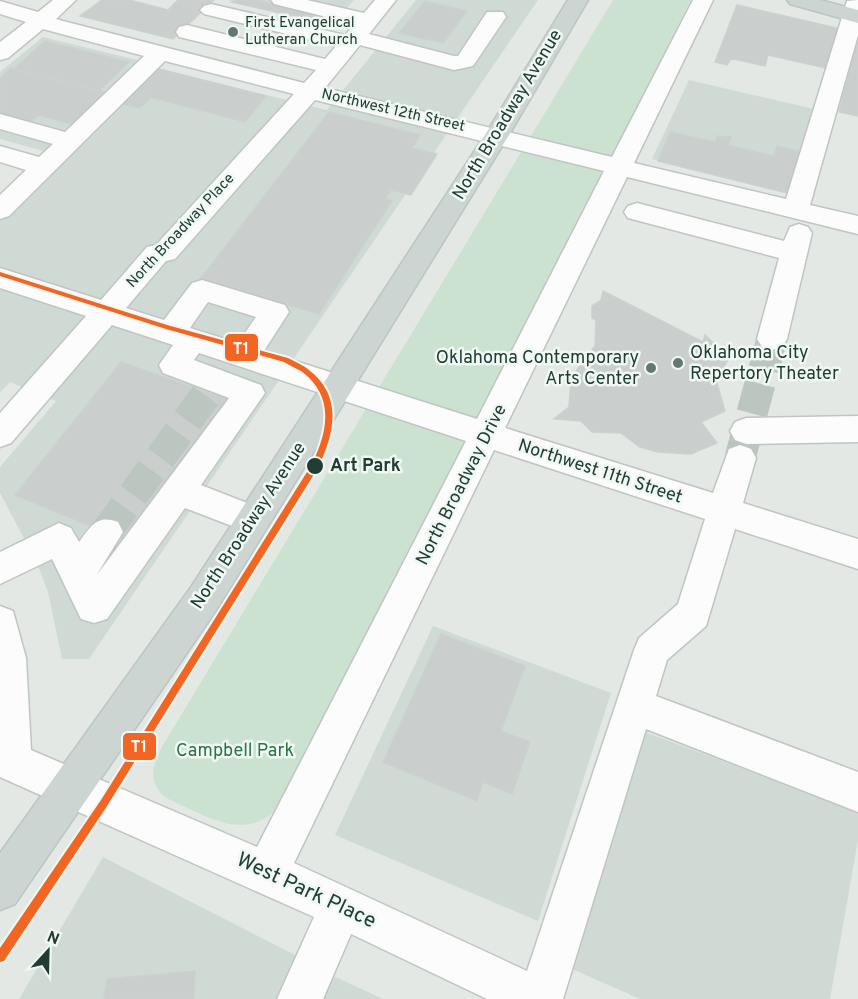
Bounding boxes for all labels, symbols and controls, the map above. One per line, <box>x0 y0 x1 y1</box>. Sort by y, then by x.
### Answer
place label: First Evangelical Lutheran Church <box>245 14 358 50</box>
marker: First Evangelical Lutheran Church <box>226 25 240 39</box>
street label: North Broadway Avenue <box>448 26 568 204</box>
street label: Northwest 12th Street <box>319 85 467 137</box>
street label: North Broadway Place <box>123 170 239 292</box>
line badge: T1 <box>224 333 259 362</box>
text: T1 <box>233 340 249 360</box>
place label: Oklahoma City Repertory Theater <box>690 342 839 386</box>
place label: Oklahoma Contemporary Arts Center <box>436 347 639 391</box>
marker: Oklahoma City Repertory Theater <box>671 356 685 370</box>
marker: Oklahoma Contemporary Arts Center <box>644 361 658 375</box>
street label: North Broadway Drive <box>411 401 513 569</box>
street label: Northwest 11th Street <box>515 435 685 509</box>
street label: North Broadway Avenue <box>186 438 312 614</box>
place label: Art Park <box>330 455 401 478</box>
marker: Art Park <box>305 456 325 476</box>
line badge: T1 <box>122 732 157 761</box>
text: T1 <box>131 738 147 758</box>
park label: Campbell Park <box>176 740 294 763</box>
street label: West Park Place <box>232 847 380 935</box>
north arrow <box>18 921 78 981</box>
text: N <box>44 928 62 950</box>

